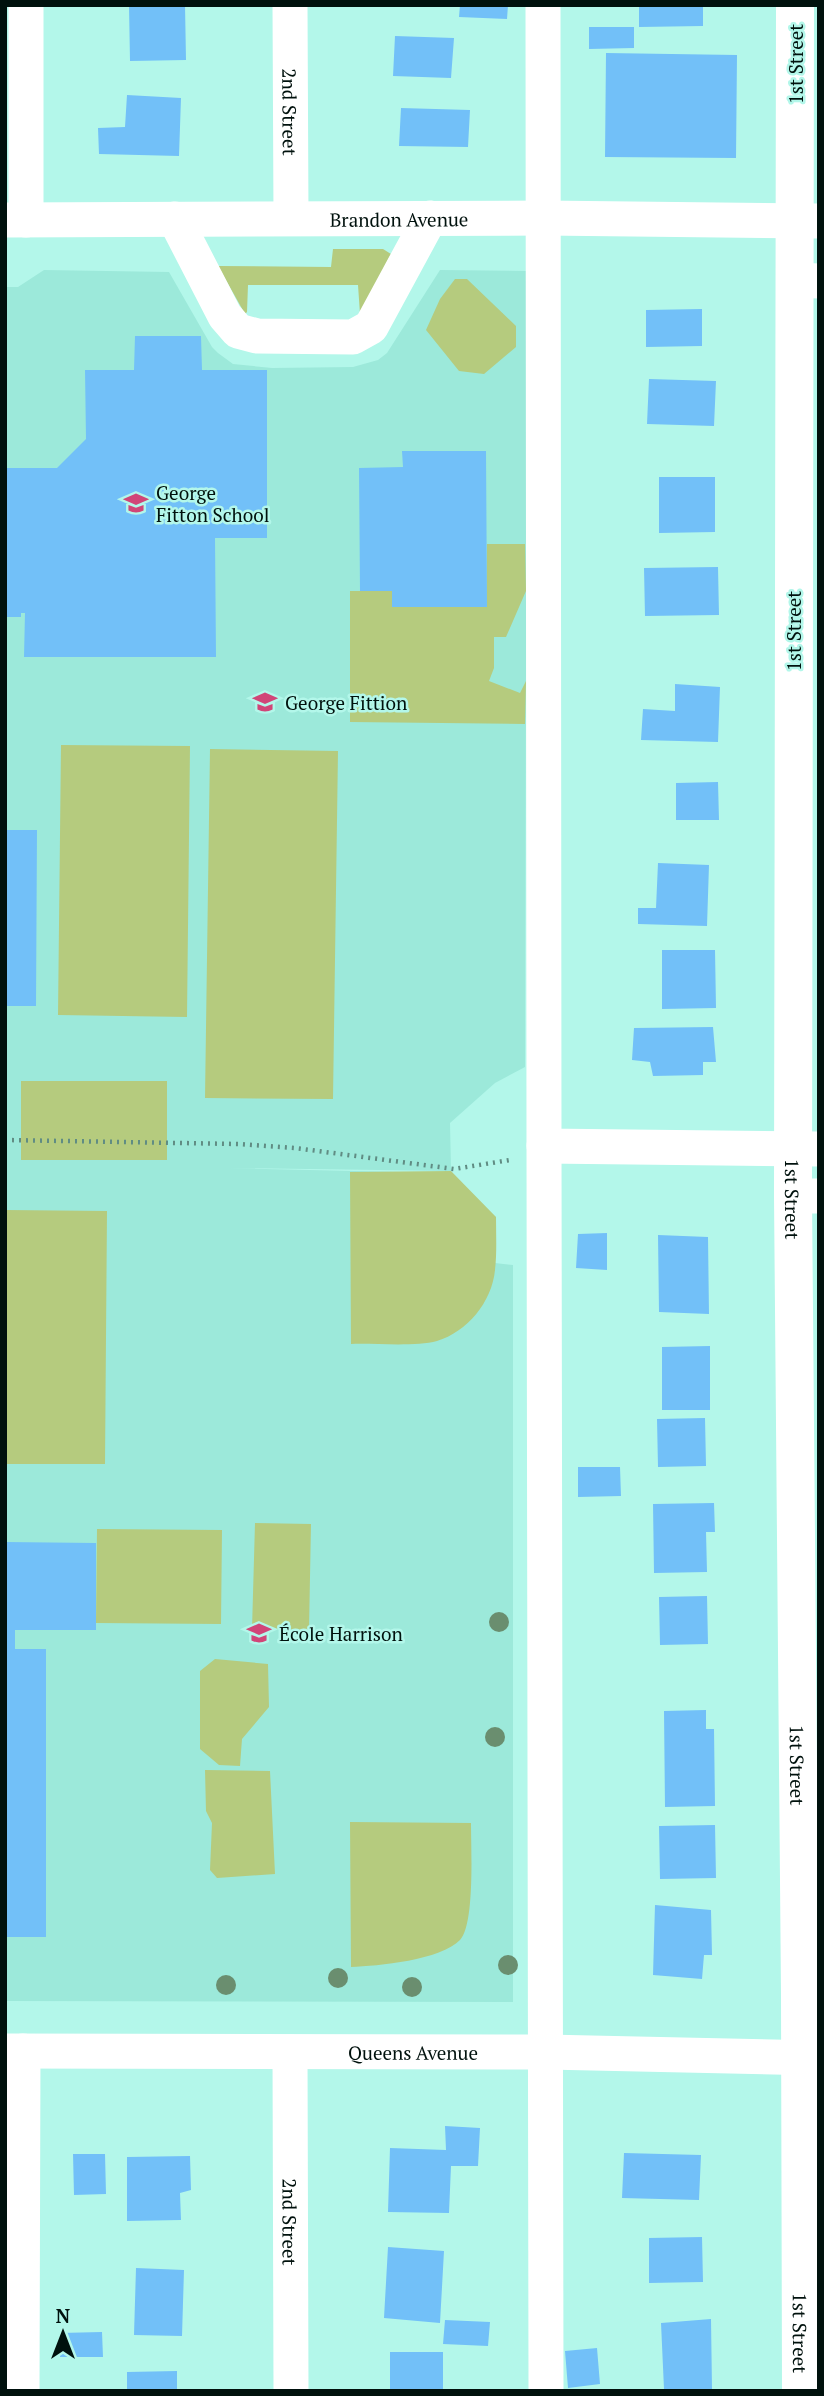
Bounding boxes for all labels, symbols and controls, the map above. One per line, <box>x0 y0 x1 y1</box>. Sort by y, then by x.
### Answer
street label: 1st Street <box>783 24 808 104</box>
street label: 2nd Street <box>278 68 303 156</box>
street label: Brandon Avenue <box>330 206 468 231</box>
place label: George Fitton School <box>156 480 269 527</box>
school or university icon: George Fitton School <box>122 489 150 517</box>
street label: 1st Street <box>781 591 806 671</box>
school or university icon: George Fittion <box>251 688 279 716</box>
place label: George Fittion <box>285 690 407 715</box>
street label: 1st Street <box>780 1159 806 1240</box>
school or university icon: École Harrison <box>245 1619 273 1647</box>
place label: École Harrison <box>279 1621 403 1646</box>
street label: 1st Street <box>785 1724 811 1805</box>
street label: Queens Avenue <box>348 2039 478 2064</box>
street label: 2nd Street <box>278 2178 303 2266</box>
street label: 1st Street <box>788 2293 813 2373</box>
north arrow <box>28 2298 98 2368</box>
text: N <box>56 2303 71 2328</box>

